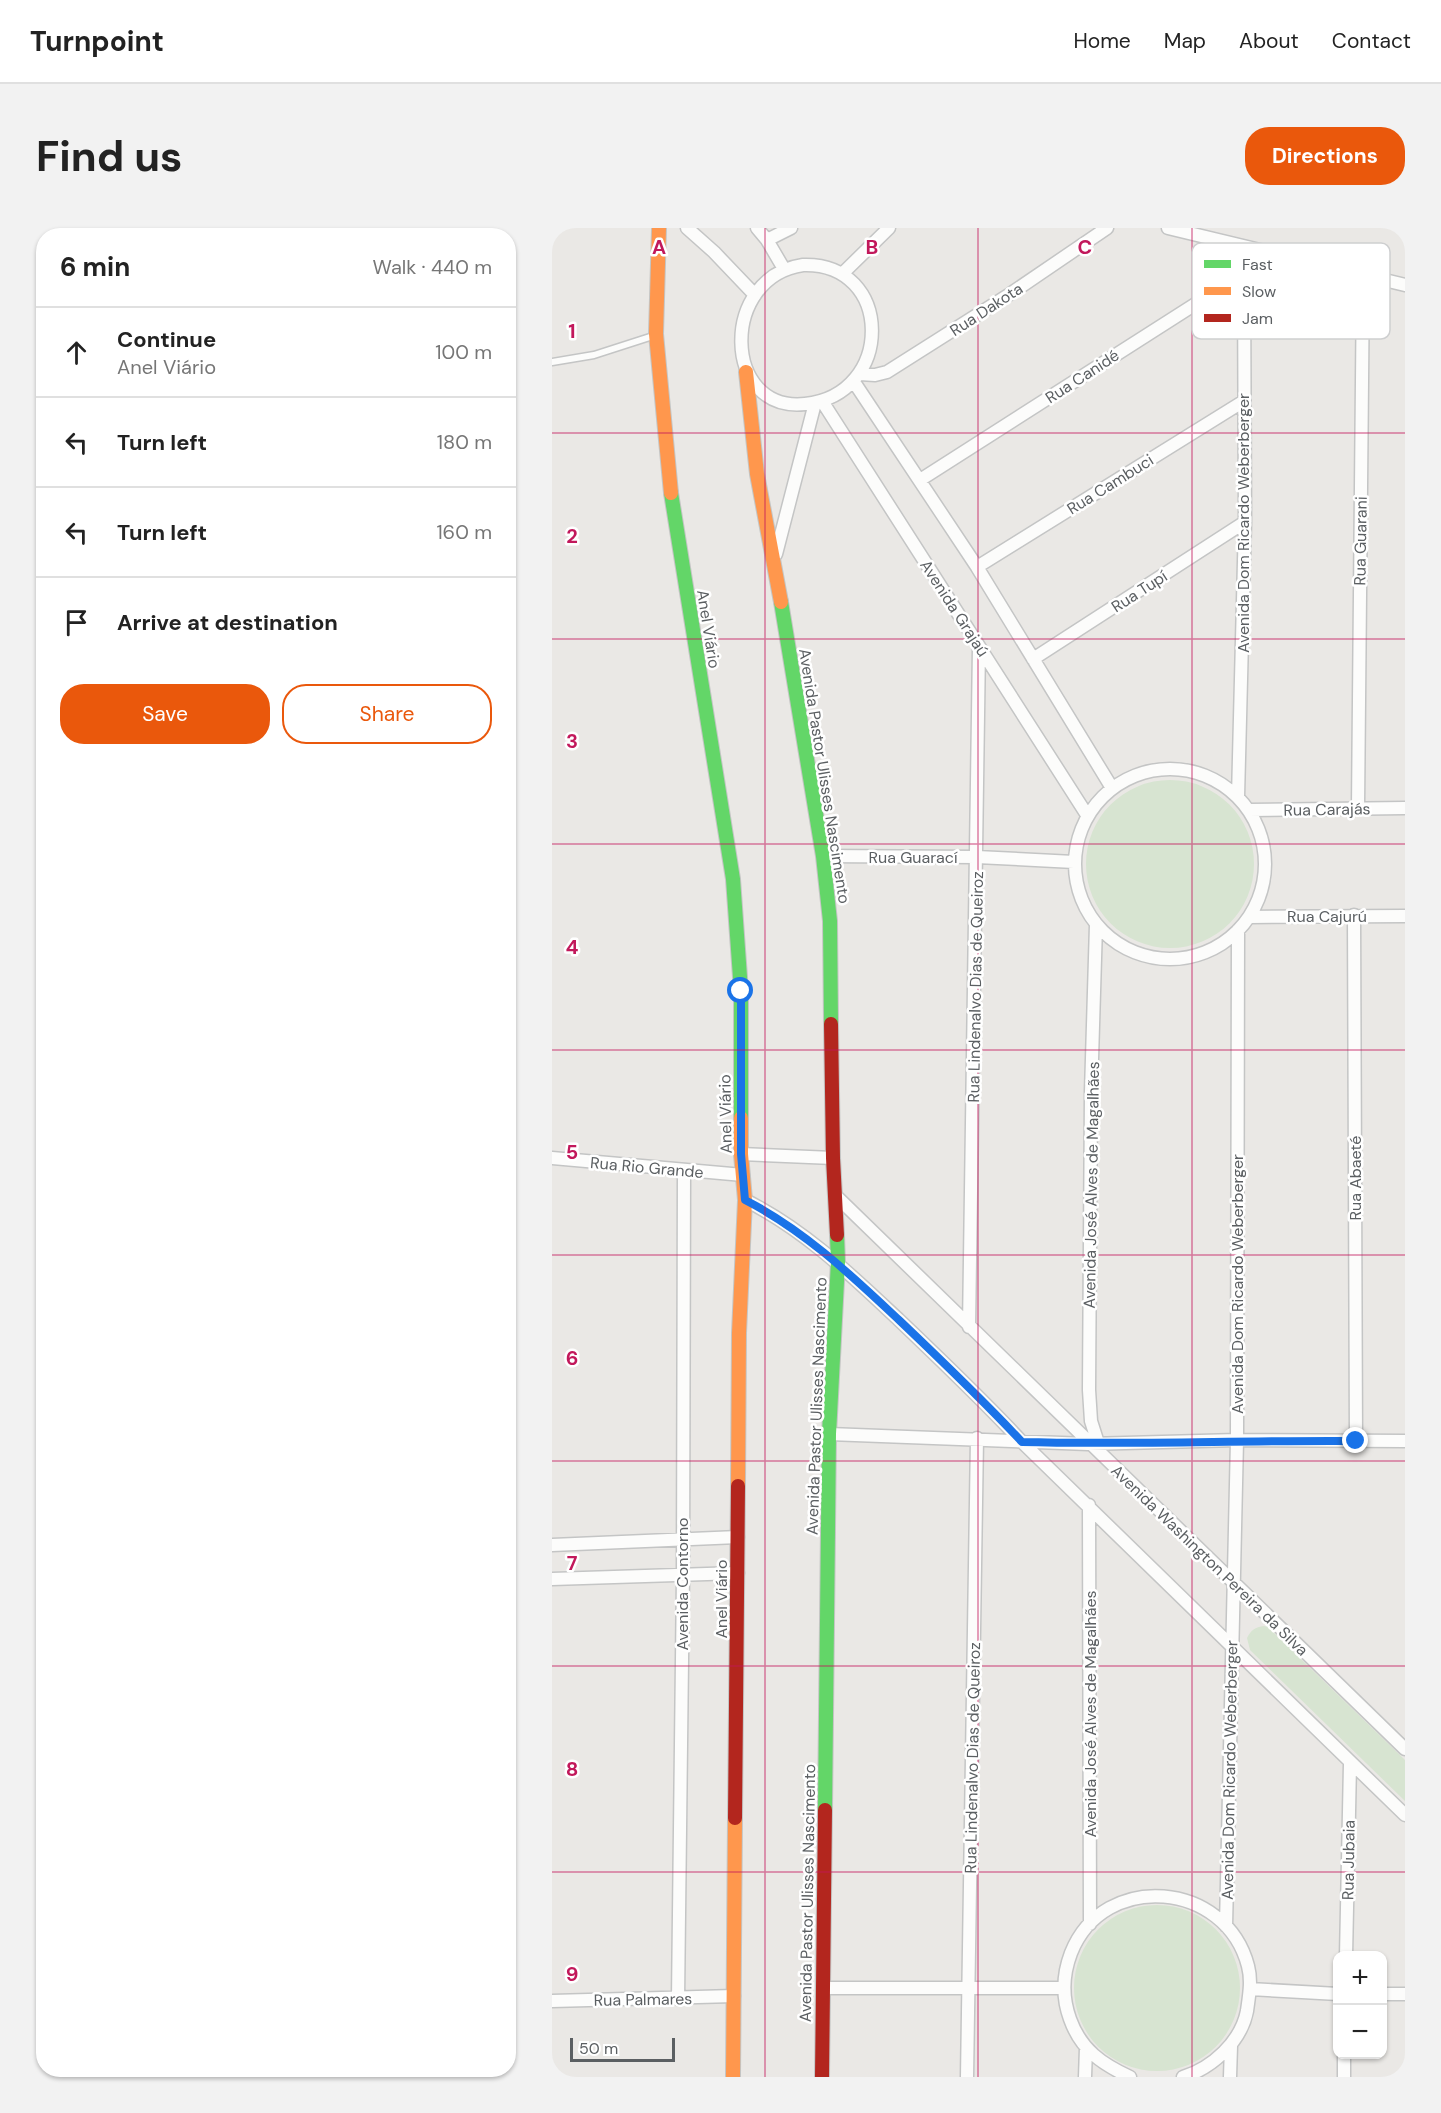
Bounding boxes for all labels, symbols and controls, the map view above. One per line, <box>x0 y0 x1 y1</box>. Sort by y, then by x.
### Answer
text: Turnpoint <box>30 23 164 60</box>
text: Home <box>1073 27 1131 55</box>
text: Map <box>1164 27 1206 55</box>
text: About <box>1239 27 1299 55</box>
text: Contact <box>1332 27 1411 55</box>
button: Directions <box>1245 127 1405 185</box>
text: Find us <box>36 129 182 184</box>
text: A <box>652 234 666 260</box>
text: B <box>866 234 878 260</box>
text: C <box>1078 234 1092 260</box>
legend <box>1192 243 1390 339</box>
text: 6 min <box>60 250 130 284</box>
text: Walk · 440 m <box>373 254 492 280</box>
text: Fast <box>1242 254 1273 275</box>
street label: Rua Dakota <box>946 278 1027 341</box>
text: Slow <box>1242 281 1276 302</box>
text: Jam <box>1242 308 1273 329</box>
text: 1 <box>568 318 576 344</box>
text: Continue <box>117 325 216 354</box>
icon: ahead <box>60 336 93 369</box>
text: 100 m <box>435 339 492 365</box>
street label: Rua Canidé <box>1041 345 1123 408</box>
text: Anel Viário <box>117 354 216 380</box>
street label: Avenida Dom Ricardo Weberberger <box>1233 393 1254 653</box>
icon: left <box>60 426 93 459</box>
text: Turn left <box>117 428 207 457</box>
text: 180 m <box>437 429 492 455</box>
street label: Rua Cambuci <box>1063 449 1157 519</box>
street label: Rua Guarani <box>1349 496 1372 586</box>
icon: left <box>60 516 93 549</box>
text: Turn left <box>117 518 207 547</box>
text: 160 m <box>436 519 492 545</box>
text: 2 <box>566 523 578 549</box>
street label: Avenida Grajaú <box>915 556 994 661</box>
street label: Rua Tupí <box>1107 565 1172 617</box>
street label: Anel Viário <box>692 588 725 670</box>
icon: arrive <box>60 606 93 639</box>
text: Arrive at destination <box>117 608 338 637</box>
street label: Avenida Pastor Ulisses Nascimento <box>794 647 855 905</box>
button: Save <box>60 684 270 744</box>
button: Share <box>282 684 492 744</box>
text: 3 <box>566 728 578 754</box>
street label: Rua Carajás <box>1283 798 1371 821</box>
street label: Rua Guarací <box>869 847 958 868</box>
street label: Rua Lindenalvo Dias de Queiroz <box>963 871 988 1103</box>
street label: Rua Cajurú <box>1287 906 1367 927</box>
text: 4 <box>566 934 579 960</box>
route start <box>727 977 753 1003</box>
street label: Avenida José Alves de Magalhães <box>1079 1061 1104 1309</box>
street label: Anel Viário <box>714 1074 737 1154</box>
street label: Rua Abaeté <box>1345 1136 1366 1220</box>
text: 5 <box>566 1139 578 1165</box>
street label: Rua Rio Grande <box>589 1152 705 1183</box>
street label: Avenida Dom Ricardo Weberberger <box>1227 1154 1248 1414</box>
street label: Avenida Pastor Ulisses Nascimento <box>802 1277 831 1535</box>
text: 6 <box>566 1345 578 1371</box>
route end <box>1342 1427 1368 1453</box>
street label: Avenida Washington Pereira da Silva <box>1107 1460 1313 1660</box>
street label: Avenida Contorno <box>672 1517 693 1651</box>
text: 7 <box>567 1550 578 1576</box>
street label: Anel Viário <box>711 1559 732 1639</box>
street label: Avenida José Alves de Magalhães <box>1080 1590 1101 1838</box>
street label: Avenida Dom Ricardo Weberberger <box>1217 1640 1242 1900</box>
street label: Rua Lindenalvo Dias de Queiroz <box>960 1642 985 1874</box>
text: 8 <box>566 1756 578 1782</box>
street label: Avenida Pastor Ulisses Nascimento <box>795 1764 820 2022</box>
street label: Rua Jubaia <box>1337 1820 1360 1900</box>
map controls <box>1333 1951 1387 2059</box>
button: + <box>1333 1951 1387 2005</box>
text: 9 <box>566 1961 578 1987</box>
street label: Rua Palmares <box>594 1988 692 2011</box>
button: − <box>1333 2005 1387 2059</box>
scale bar <box>570 2035 675 2062</box>
text: 50 m <box>579 2038 618 2059</box>

